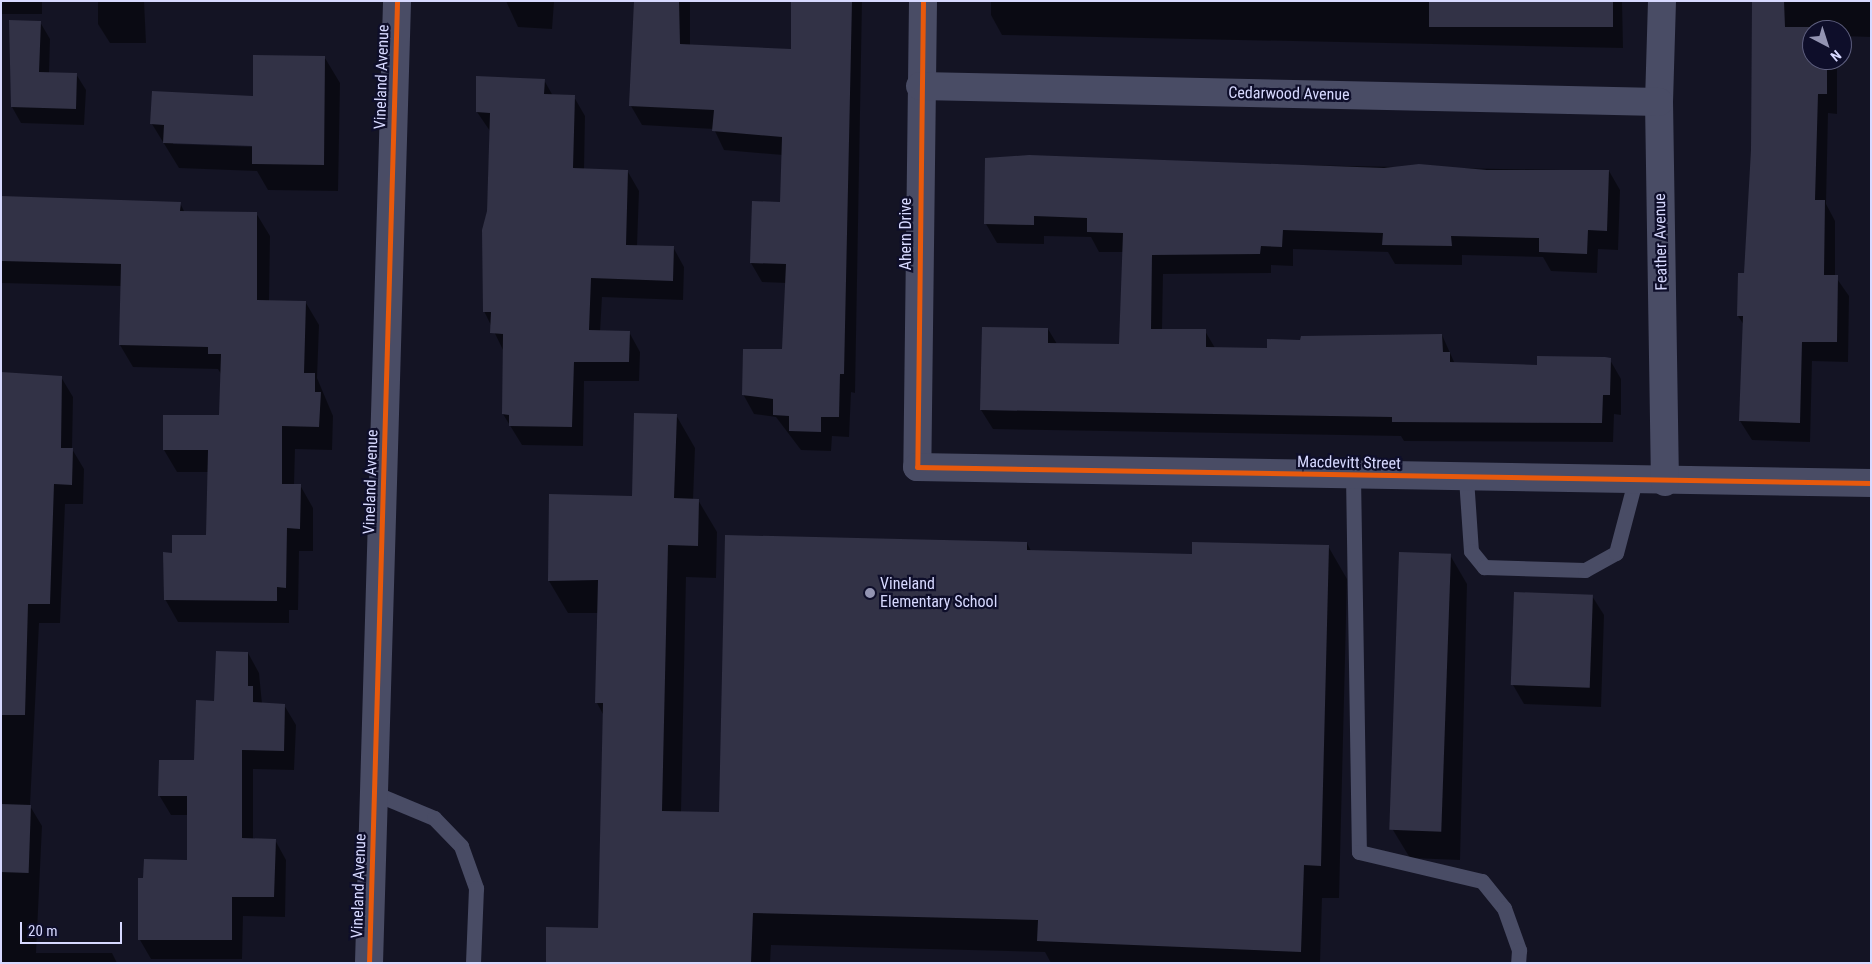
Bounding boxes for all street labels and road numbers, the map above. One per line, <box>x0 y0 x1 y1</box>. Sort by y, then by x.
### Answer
street label: Vineland Avenue <box>371 24 393 130</box>
street label: Cedarwood Avenue <box>1228 83 1350 105</box>
street label: Feather Avenue <box>1651 193 1671 291</box>
street label: Ahern Drive <box>896 198 916 270</box>
street label: Vineland Avenue <box>360 429 382 535</box>
street label: Macdevitt Street <box>1297 452 1401 474</box>
street label: Vineland Avenue <box>348 833 370 939</box>

